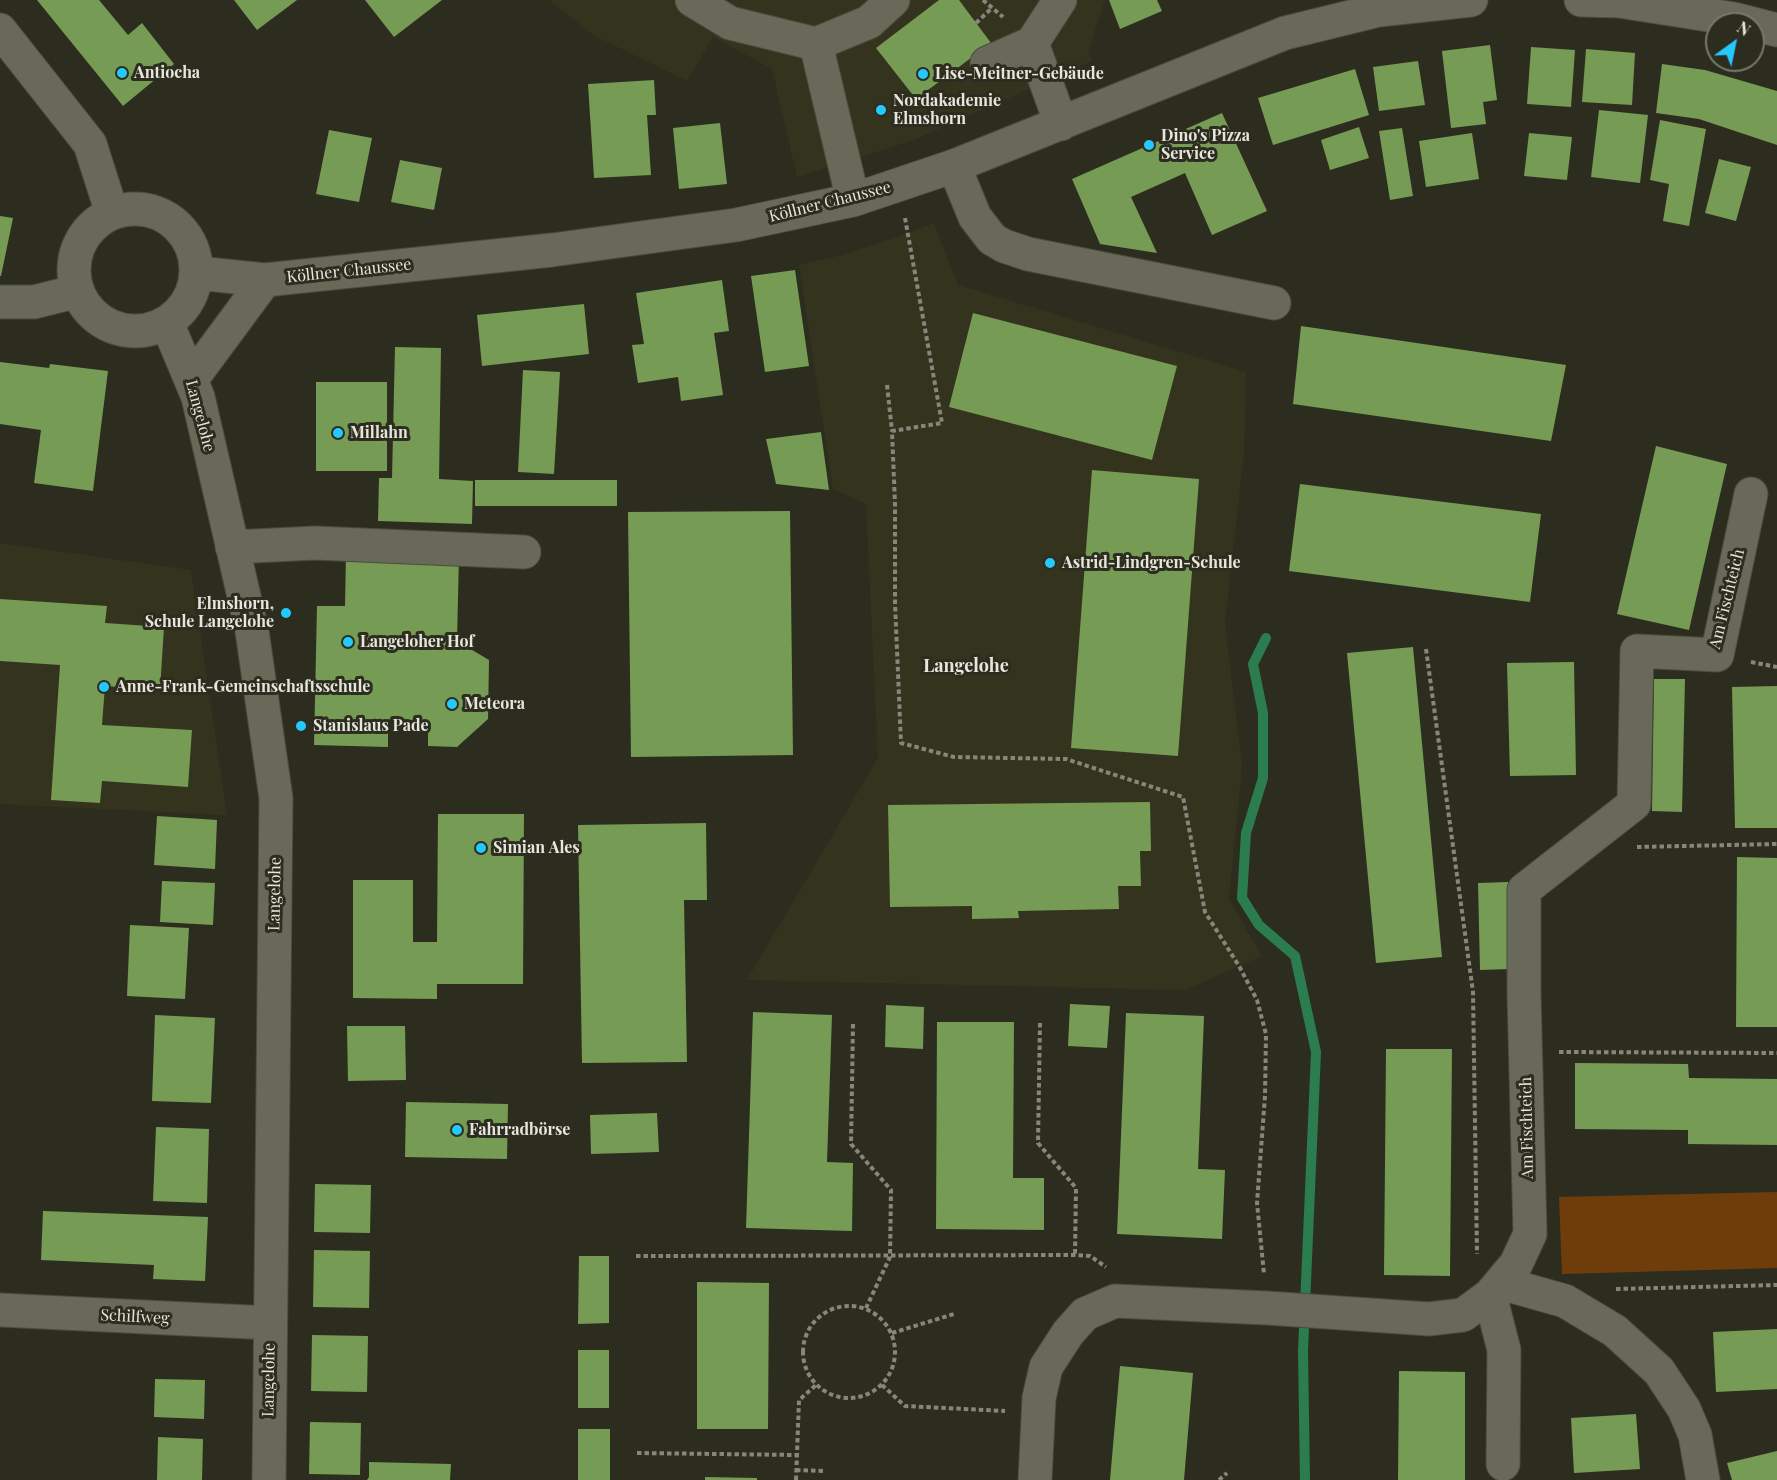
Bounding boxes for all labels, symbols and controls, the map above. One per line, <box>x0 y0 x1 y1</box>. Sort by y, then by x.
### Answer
north arrow <box>1705 12 1765 72</box>
text: N <box>1733 16 1755 40</box>
place label: Antiocha <box>134 63 200 83</box>
place label: Lise-Meitner-Gebäude <box>935 64 1104 84</box>
marker: Antiocha <box>115 66 129 80</box>
marker: Lise-Meitner-Gebäude <box>916 67 930 81</box>
place label: Nordakademie Elmshorn <box>893 91 1001 129</box>
marker: Nordakademie Elmshorn <box>874 103 888 117</box>
place label: Dino's Pizza Service <box>1161 126 1250 164</box>
marker: Dino's Pizza Service <box>1142 138 1156 152</box>
street label: Köllner Chaussee <box>767 178 893 226</box>
street label: Köllner Chaussee <box>286 255 412 287</box>
street label: Langelohe <box>181 378 219 454</box>
place label: Millahn <box>350 423 408 443</box>
marker: Millahn <box>331 426 345 440</box>
street label: Am Fischteich <box>1705 547 1749 651</box>
place label: Astrid-Lindgren-Schule <box>1062 553 1241 573</box>
marker: Astrid-Lindgren-Schule <box>1043 556 1057 570</box>
place label: Elmshorn, Schule Langelohe <box>145 594 274 632</box>
marker: Elmshorn, Schule Langelohe <box>279 606 293 620</box>
place label: Langeloher Hof <box>360 632 474 652</box>
marker: Langeloher Hof <box>341 635 355 649</box>
district label: Langelohe <box>923 655 1009 677</box>
place label: Anne-Frank-Gemeinschaftsschule <box>116 677 370 697</box>
marker: Anne-Frank-Gemeinschaftsschule <box>97 680 111 694</box>
place label: Meteora <box>464 694 525 714</box>
marker: Meteora <box>445 697 459 711</box>
place label: Stanislaus Pade <box>313 716 429 736</box>
marker: Stanislaus Pade <box>294 719 308 733</box>
place label: Simian Ales <box>493 838 580 858</box>
marker: Simian Ales <box>474 841 488 855</box>
street label: Langelohe <box>265 857 285 931</box>
street label: Am Fischteich <box>1517 1077 1537 1179</box>
place label: Fahrradbörse <box>469 1120 570 1140</box>
marker: Fahrradbörse <box>450 1123 464 1137</box>
street label: Schilfweg <box>100 1306 170 1328</box>
street label: Langelohe <box>259 1343 279 1417</box>

